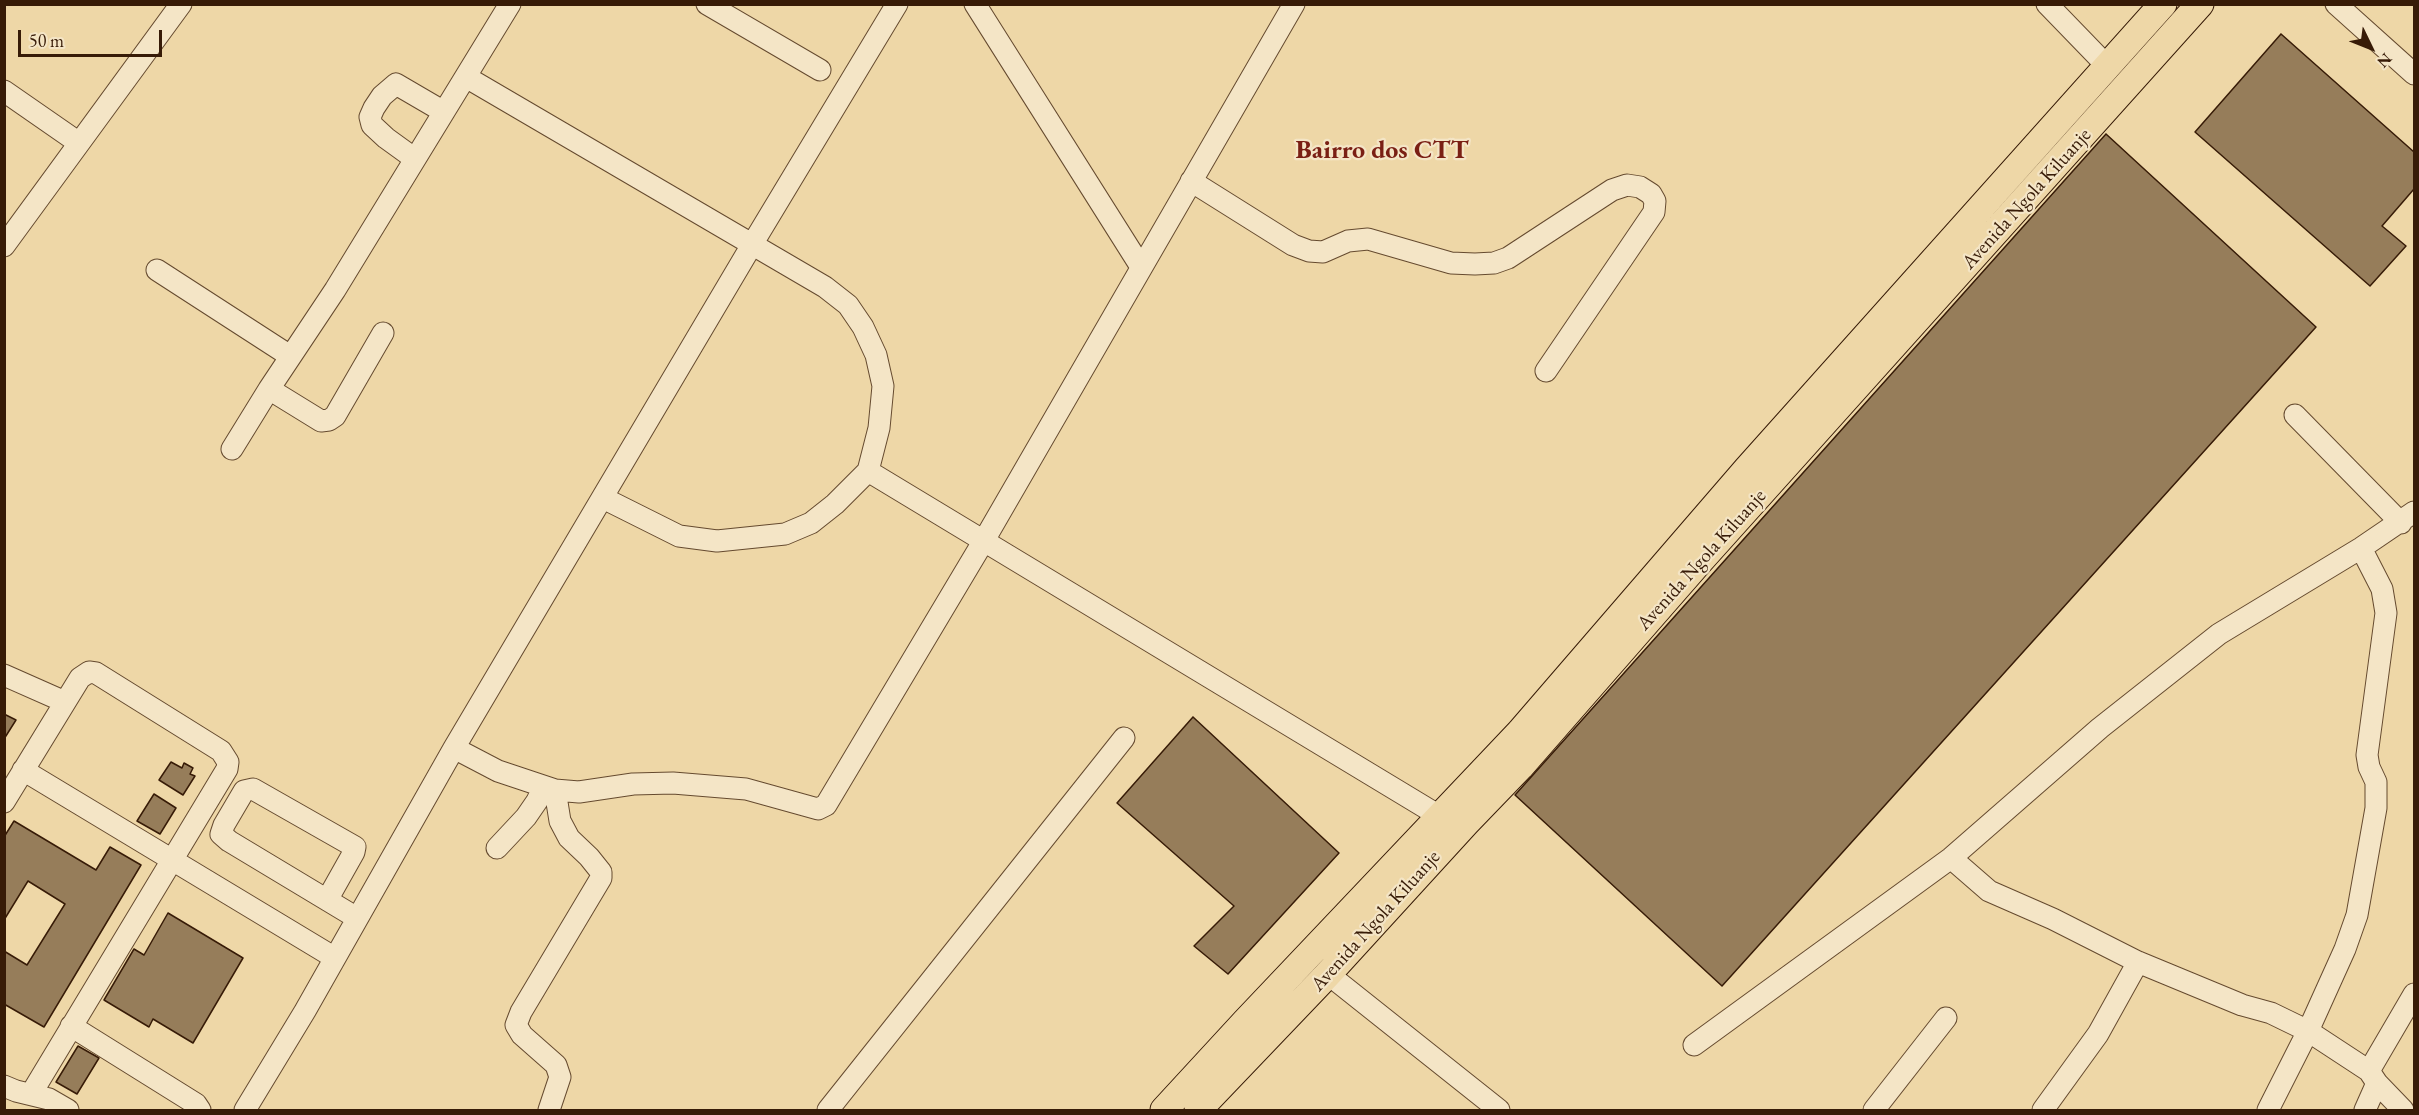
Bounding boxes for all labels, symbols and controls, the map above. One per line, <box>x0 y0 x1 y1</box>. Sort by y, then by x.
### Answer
scale bar <box>21 18 165 56</box>
north arrow <box>2341 18 2401 78</box>
text: 50 m <box>29 29 64 52</box>
text: N <box>2372 49 2397 73</box>
street label: Avenida Ngola Kiluanje <box>1957 123 2097 275</box>
district label: Bairro dos CTT <box>1296 135 1468 167</box>
street label: Avenida Ngola Kiluanje <box>1632 484 1772 636</box>
street label: Avenida Ngola Kiluanje <box>1306 845 1446 997</box>

